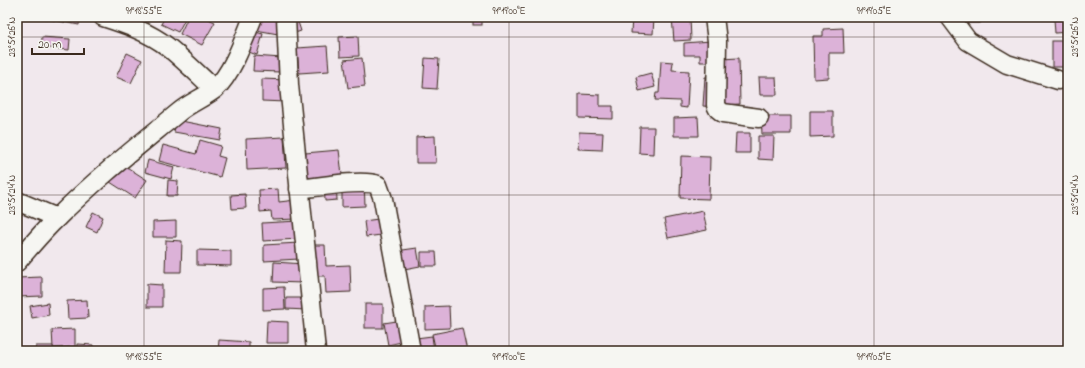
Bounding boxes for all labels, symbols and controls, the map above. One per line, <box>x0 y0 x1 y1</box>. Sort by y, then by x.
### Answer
text: 91°18'55"E <box>126 4 162 19</box>
text: 91°19'00"E <box>492 4 526 19</box>
text: 91°19'05"E <box>857 4 891 19</box>
text: 23°51'26"N <box>5 17 20 57</box>
text: 23°51'26"N <box>1068 17 1083 57</box>
scale bar <box>32 30 84 56</box>
text: 20 m <box>38 36 61 54</box>
text: 23°51'24"N <box>5 175 20 215</box>
text: 23°51'24"N <box>1068 175 1083 215</box>
text: 91°18'55"E <box>126 350 162 365</box>
text: 91°19'00"E <box>492 350 526 365</box>
text: 91°19'05"E <box>857 350 891 365</box>

